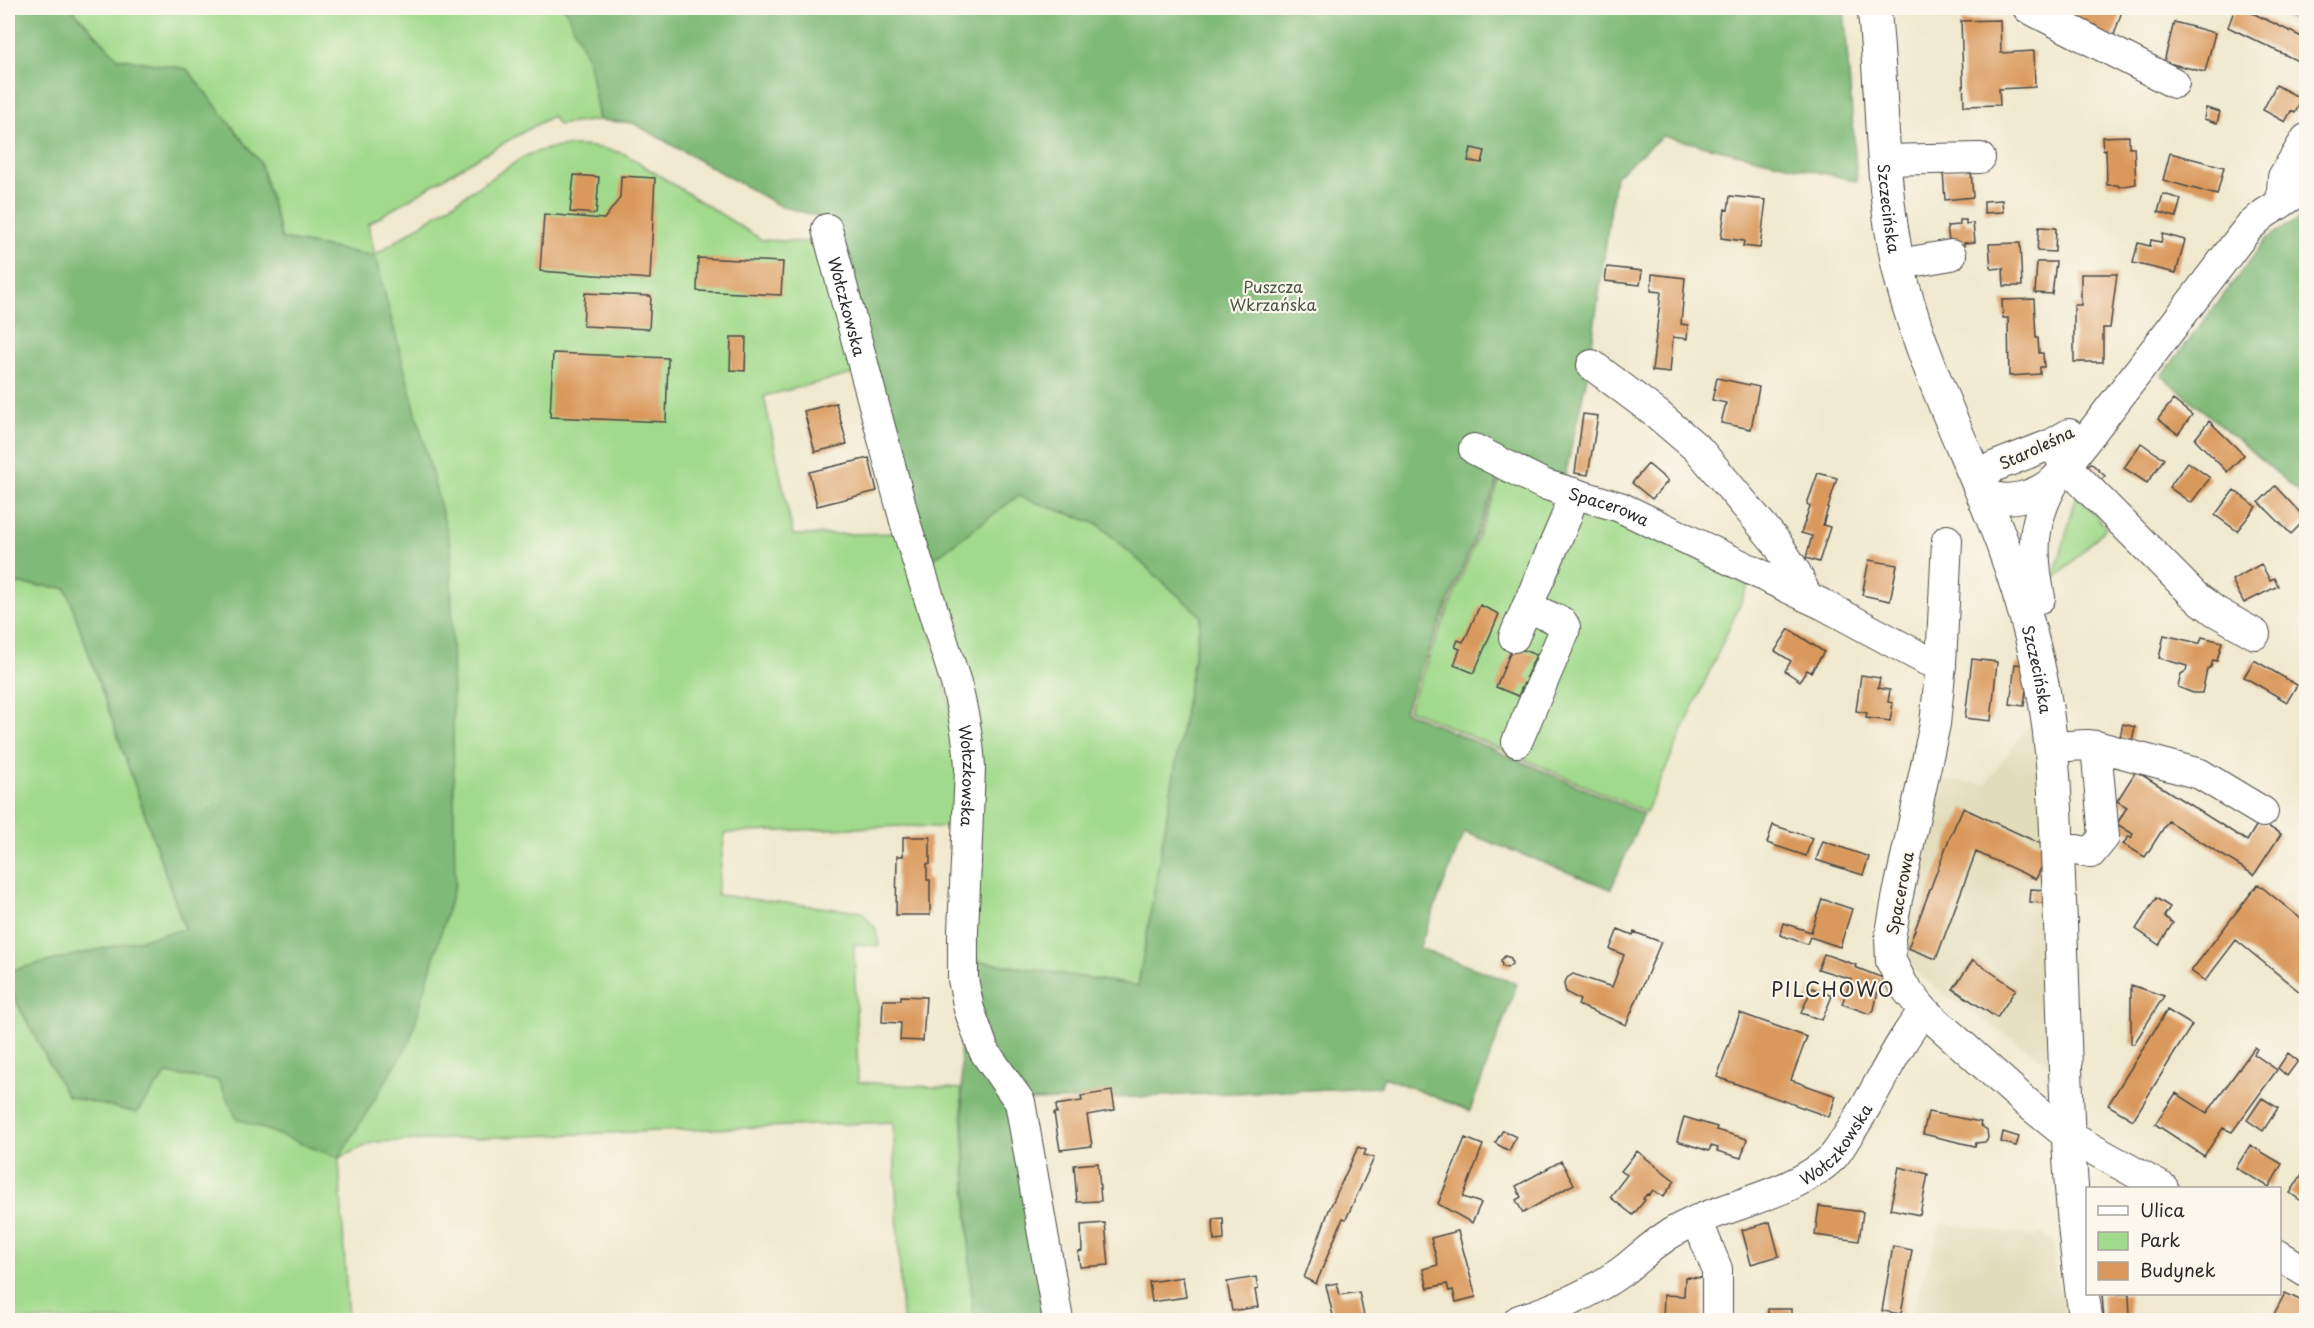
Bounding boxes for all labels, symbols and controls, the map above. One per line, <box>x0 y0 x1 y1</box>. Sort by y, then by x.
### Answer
street label: Szczecińska <box>1872 163 1907 255</box>
street label: Wołczkowska <box>823 254 872 359</box>
park label: Puszcza Wkrzańska <box>1230 274 1316 316</box>
street label: Staroleśna <box>1994 419 2078 475</box>
street label: Spacerowa <box>1566 480 1654 531</box>
street label: Szczecińska <box>2017 622 2059 715</box>
street label: Wołczkowska <box>953 723 982 827</box>
street label: Spacerowa <box>1879 849 1919 937</box>
district label: PILCHOWO <box>1771 974 1895 1004</box>
street label: Wołczkowska <box>1795 1099 1877 1190</box>
legend <box>2086 1187 2281 1295</box>
text: Ulica <box>2140 1196 2185 1223</box>
text: Park <box>2140 1226 2180 1253</box>
text: Budynek <box>2140 1256 2216 1283</box>

